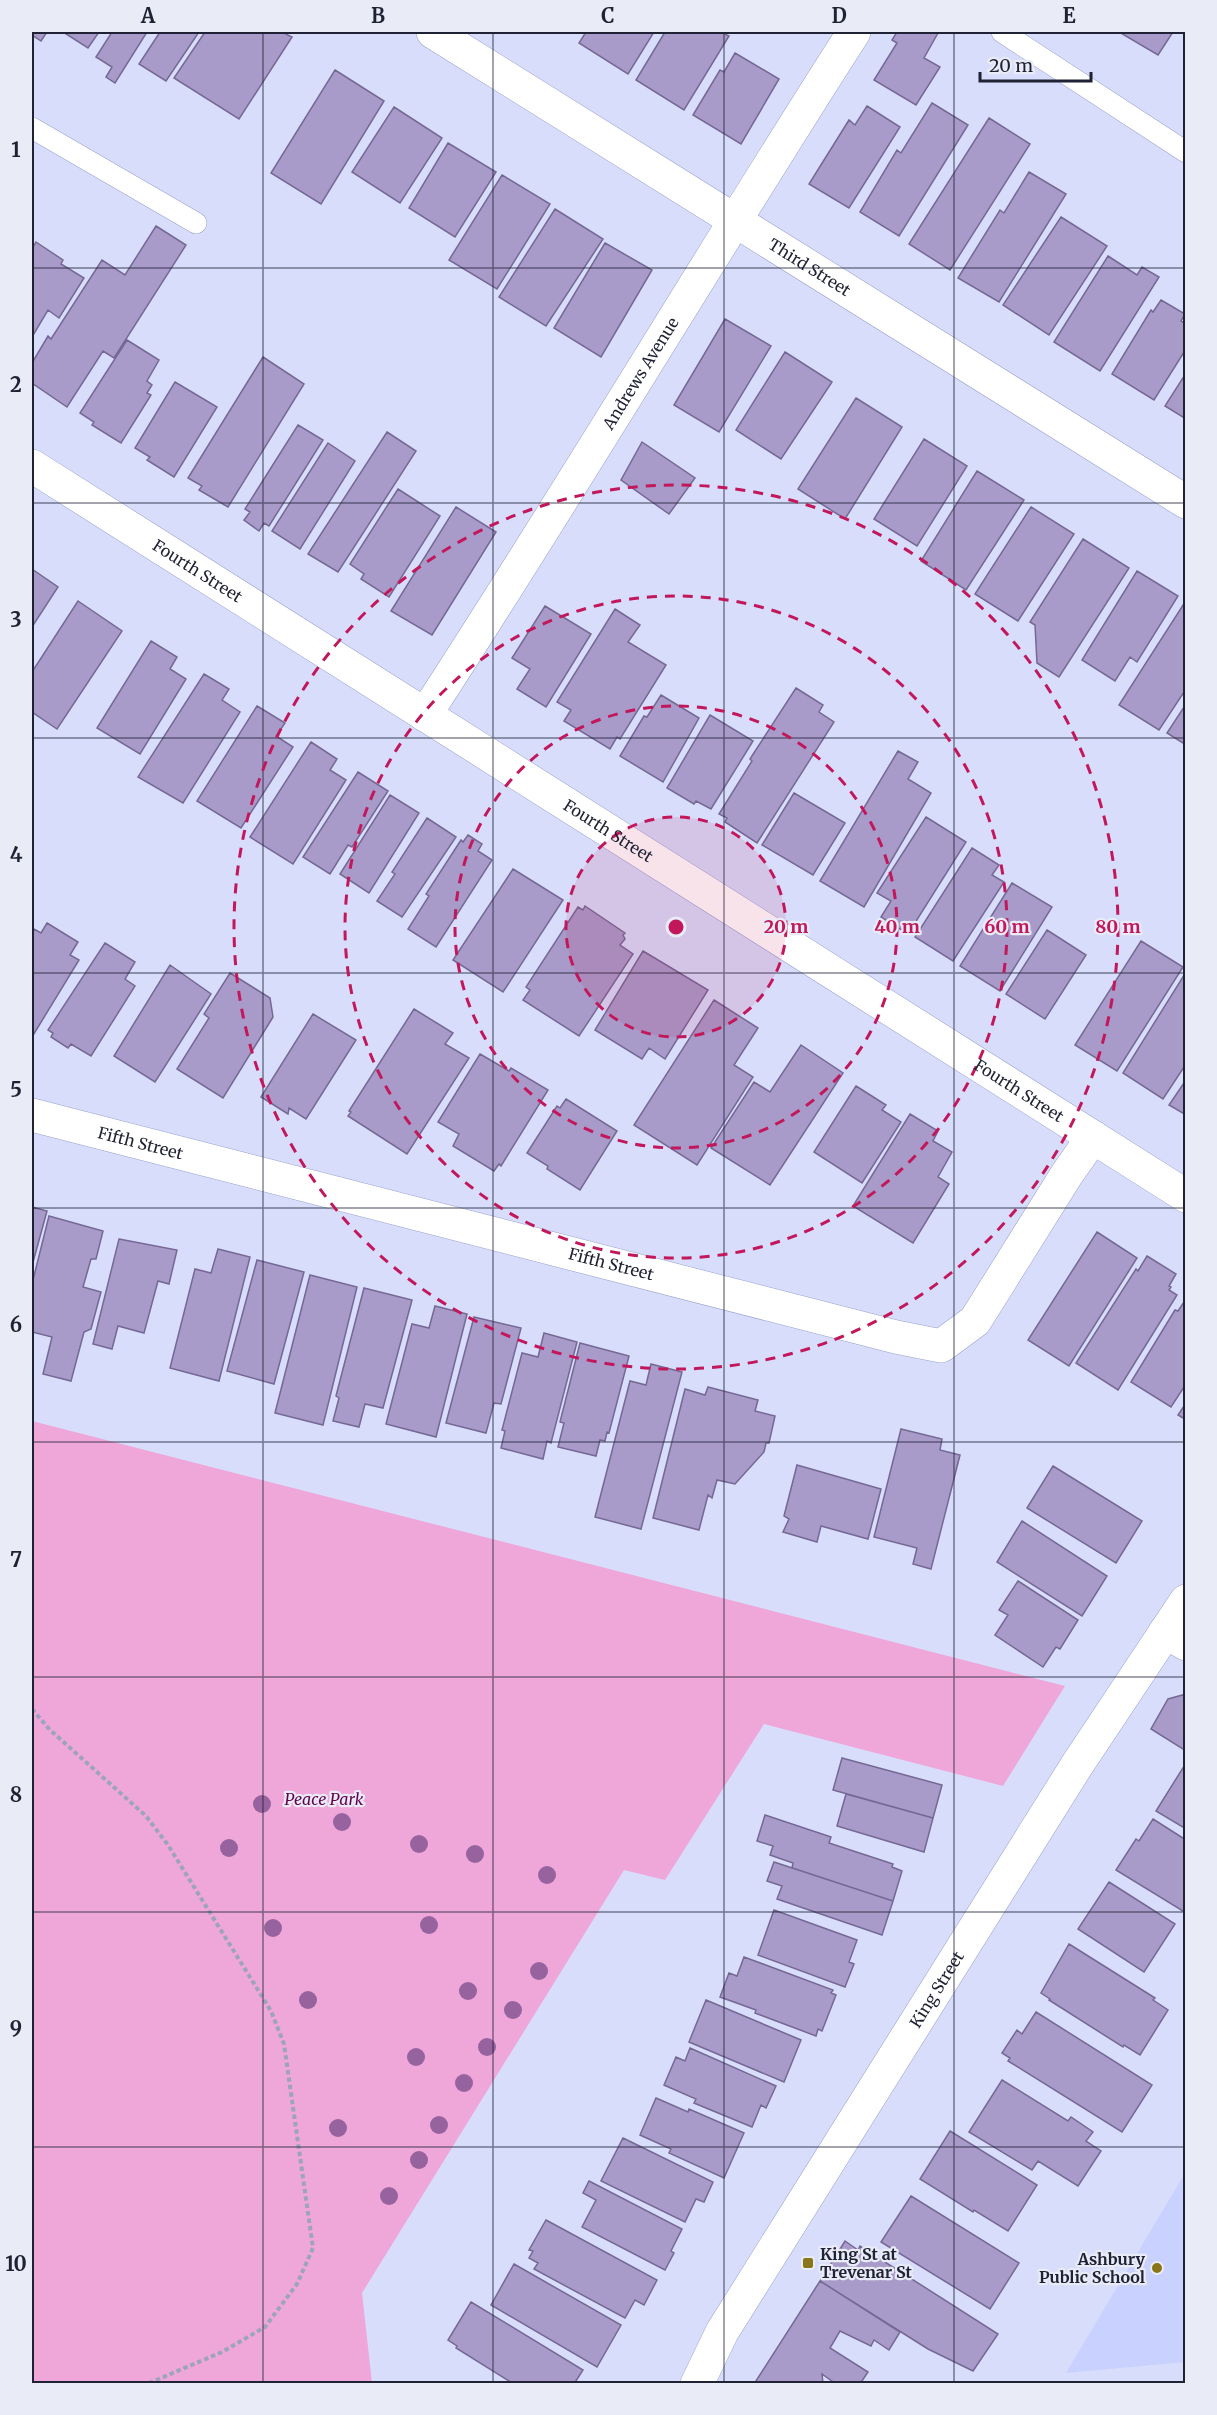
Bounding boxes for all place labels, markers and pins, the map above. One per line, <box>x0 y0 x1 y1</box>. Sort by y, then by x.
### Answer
centre of rings <box>666 917 686 937</box>
place label: King St at Trevenar St <box>820 2244 913 2282</box>
place label: Ashbury Public School <box>1039 2249 1146 2287</box>
marker: King St at Trevenar St <box>801 2256 815 2270</box>
marker: Ashbury Public School <box>1150 2261 1164 2275</box>

